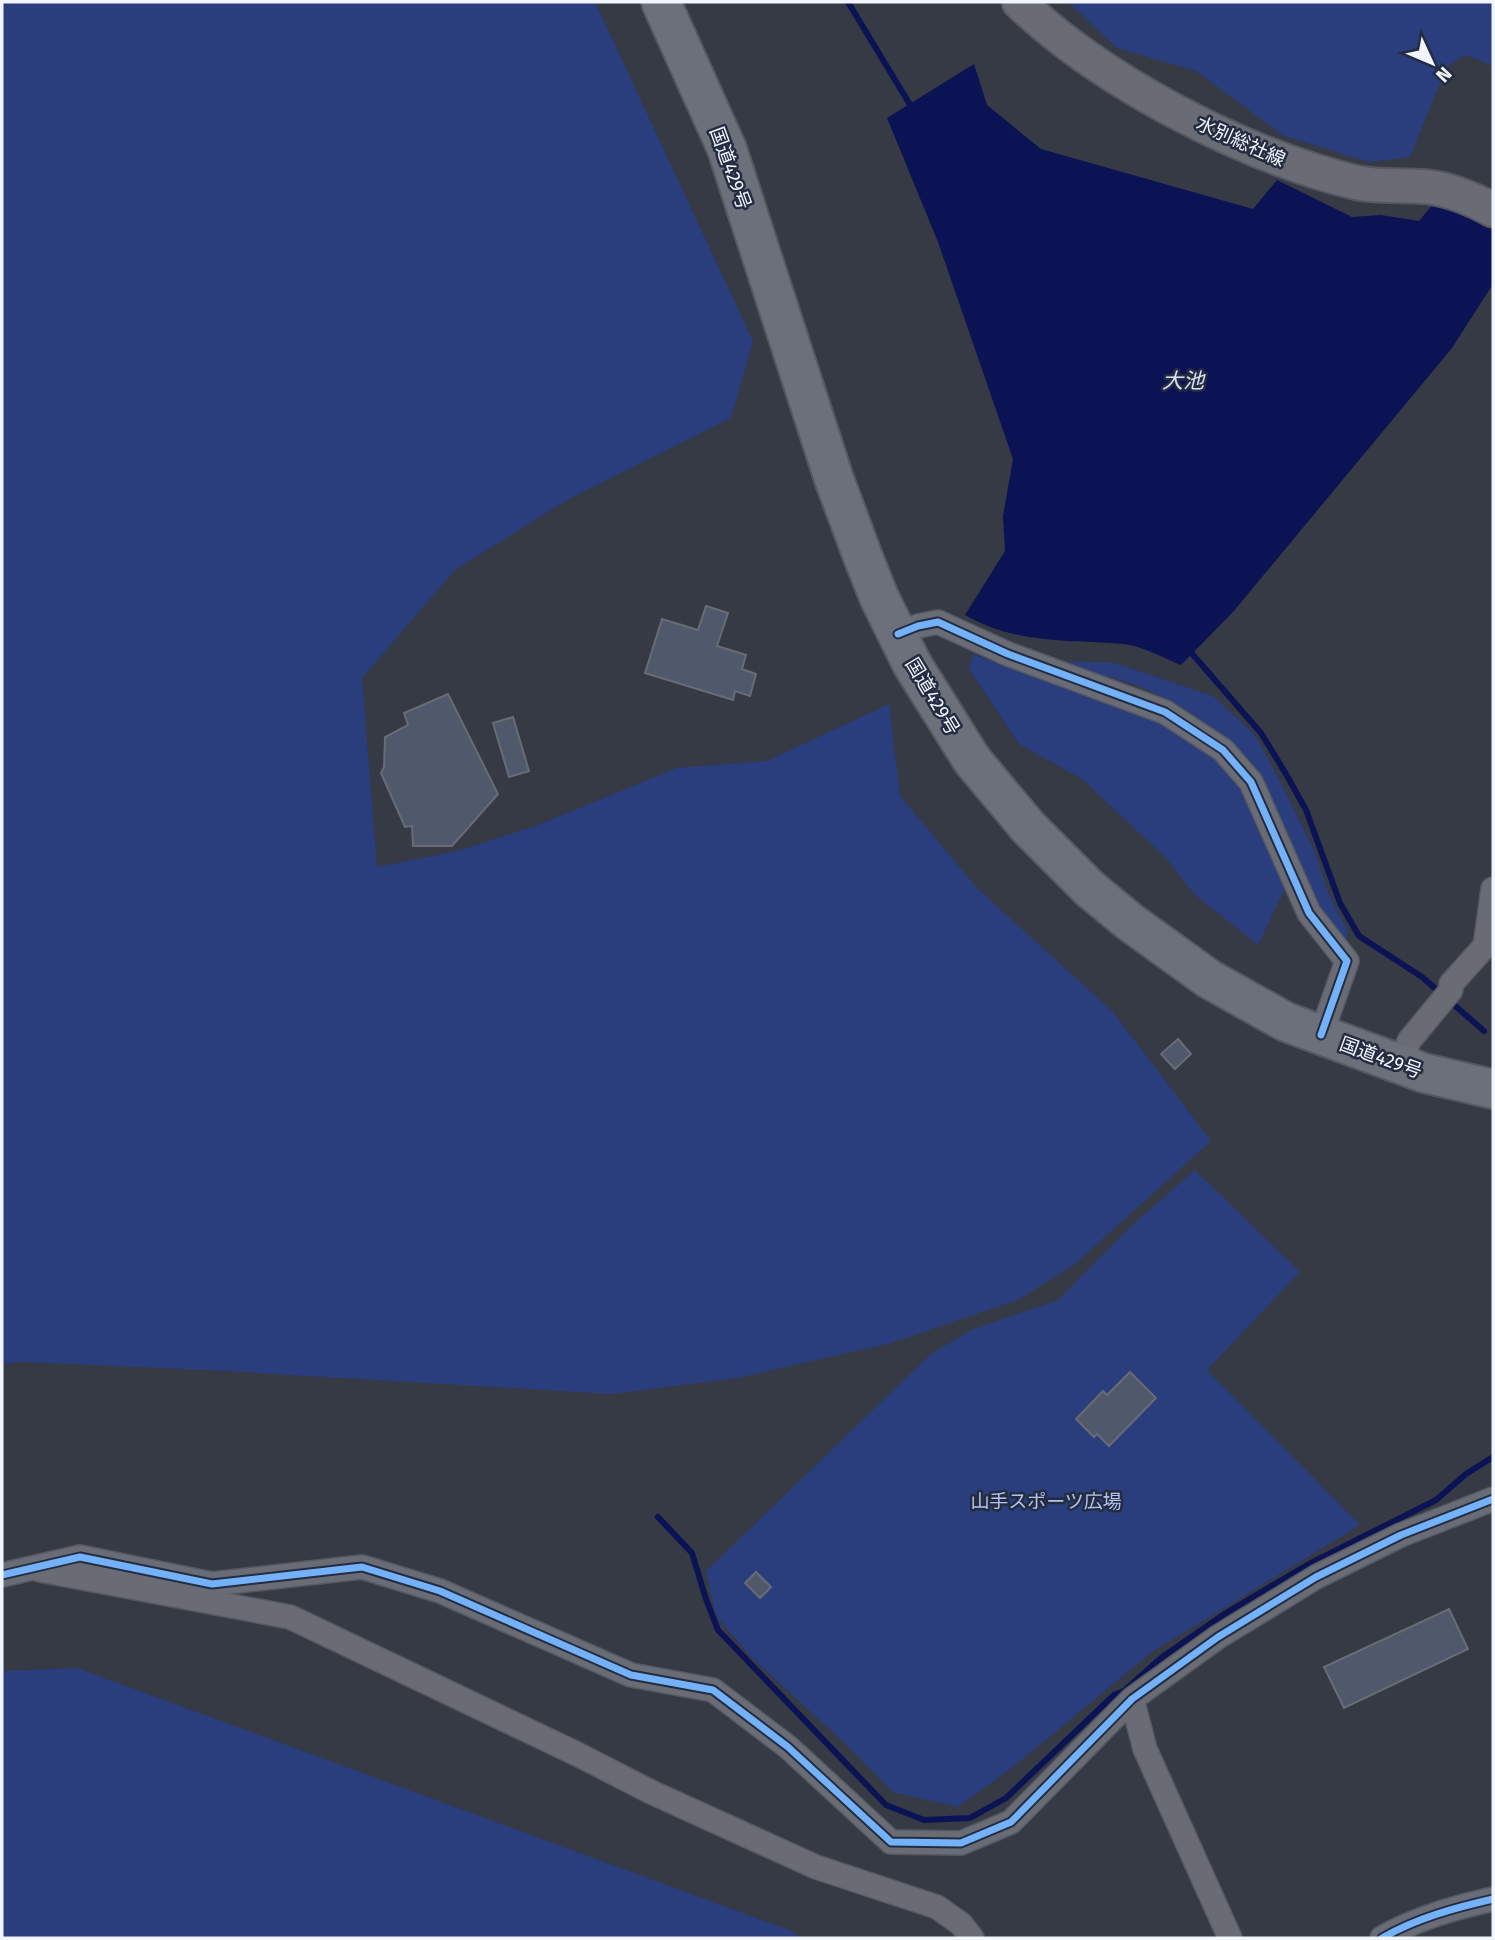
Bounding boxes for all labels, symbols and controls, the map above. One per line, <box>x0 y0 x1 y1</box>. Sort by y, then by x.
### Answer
north arrow <box>1397 28 1467 98</box>
text: N <box>1431 62 1457 87</box>
street label: 水別総社線 <box>1193 112 1289 171</box>
street label: 国道429号 <box>705 124 756 212</box>
water label: 大池 <box>1162 368 1206 394</box>
street label: 国道429号 <box>901 654 965 739</box>
street label: 国道429号 <box>1337 1032 1425 1083</box>
park label: 山手スポーツ広場 <box>970 1490 1122 1513</box>

